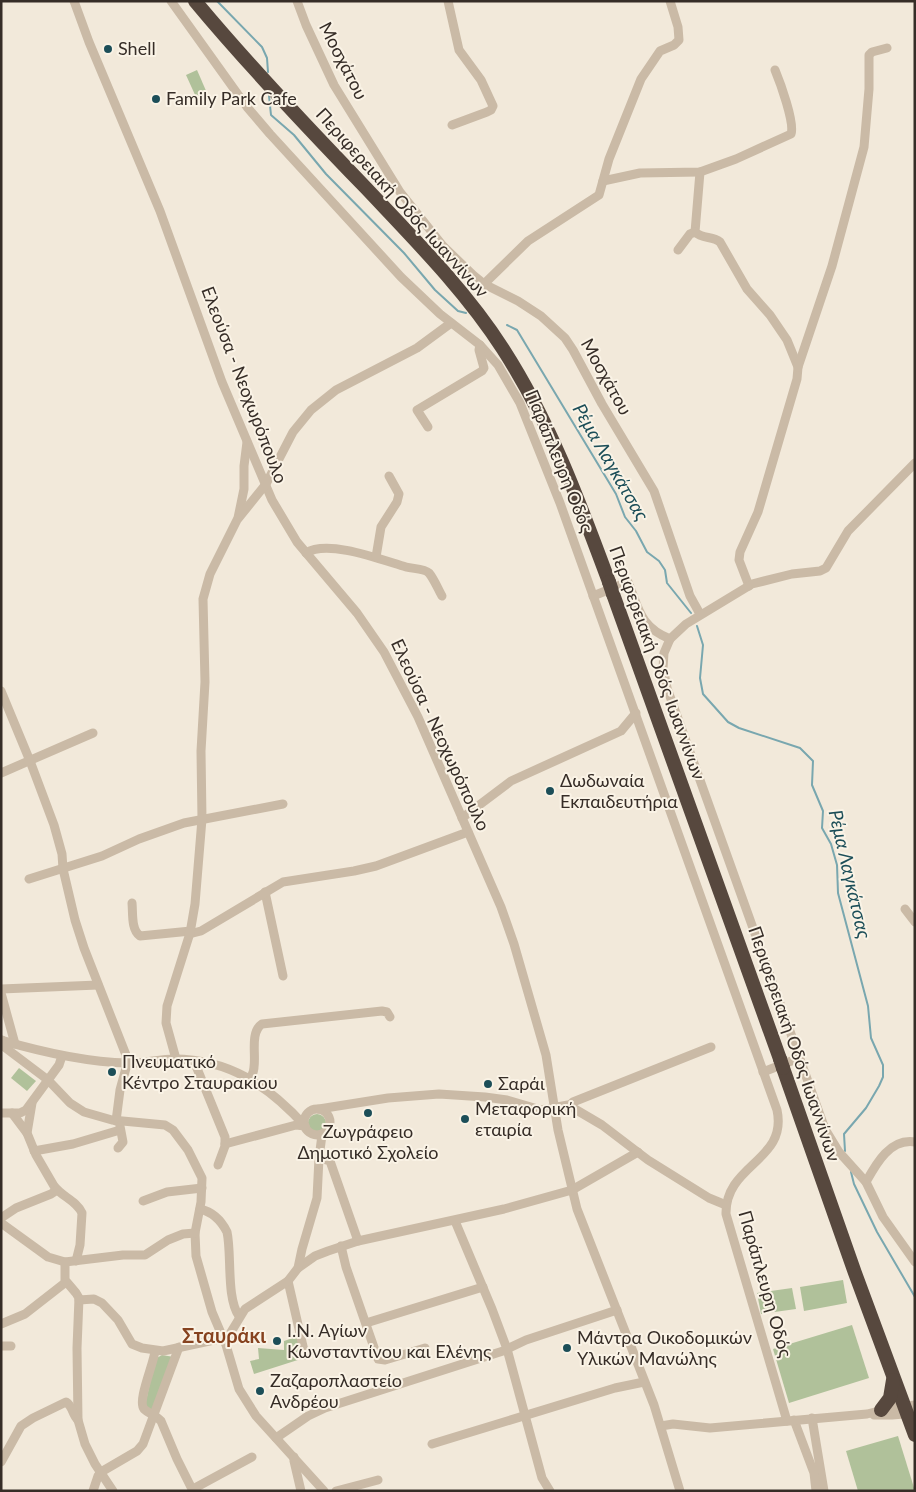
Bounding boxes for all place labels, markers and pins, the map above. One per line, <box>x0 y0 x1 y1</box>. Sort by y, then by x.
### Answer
place label: Shell <box>118 37 156 59</box>
marker: Shell <box>102 43 114 55</box>
place label: Family Park Cafe <box>166 87 297 109</box>
marker: Family Park Cafe <box>150 93 162 105</box>
place label: Δωδωναία Εκπαιδευτήρια <box>560 769 678 812</box>
marker: Δωδωναία Εκπαιδευτήρια <box>544 785 556 797</box>
place label: Πνευματικό Κέντρο Σταυρακίου <box>122 1050 278 1093</box>
marker: Πνευματικό Κέντρο Σταυρακίου <box>106 1066 118 1078</box>
place label: Σαράι <box>498 1072 545 1094</box>
marker: Σαράι <box>482 1078 494 1090</box>
place label: Μεταφορική εταιρία <box>475 1097 576 1140</box>
marker: Ζωγράφειο Δημοτικό Σχολείο <box>362 1107 374 1119</box>
marker: Μεταφορική εταιρία <box>459 1113 471 1125</box>
place label: Ζωγράφειο Δημοτικό Σχολείο <box>297 1120 439 1163</box>
place label: Ι.Ν. Αγίων Κωνσταντίνου και Ελένης <box>287 1319 492 1362</box>
place label: Μάντρα Οικοδομικών Υλικών Μανώλης <box>577 1326 752 1369</box>
marker: Ι.Ν. Αγίων Κωνσταντίνου και Ελένης <box>271 1335 283 1347</box>
marker: Μάντρα Οικοδομικών Υλικών Μανώλης <box>561 1342 573 1354</box>
place label: Ζαζαροπλαστείο Ανδρέου <box>270 1369 402 1412</box>
marker: Ζαζαροπλαστείο Ανδρέου <box>254 1385 266 1397</box>

